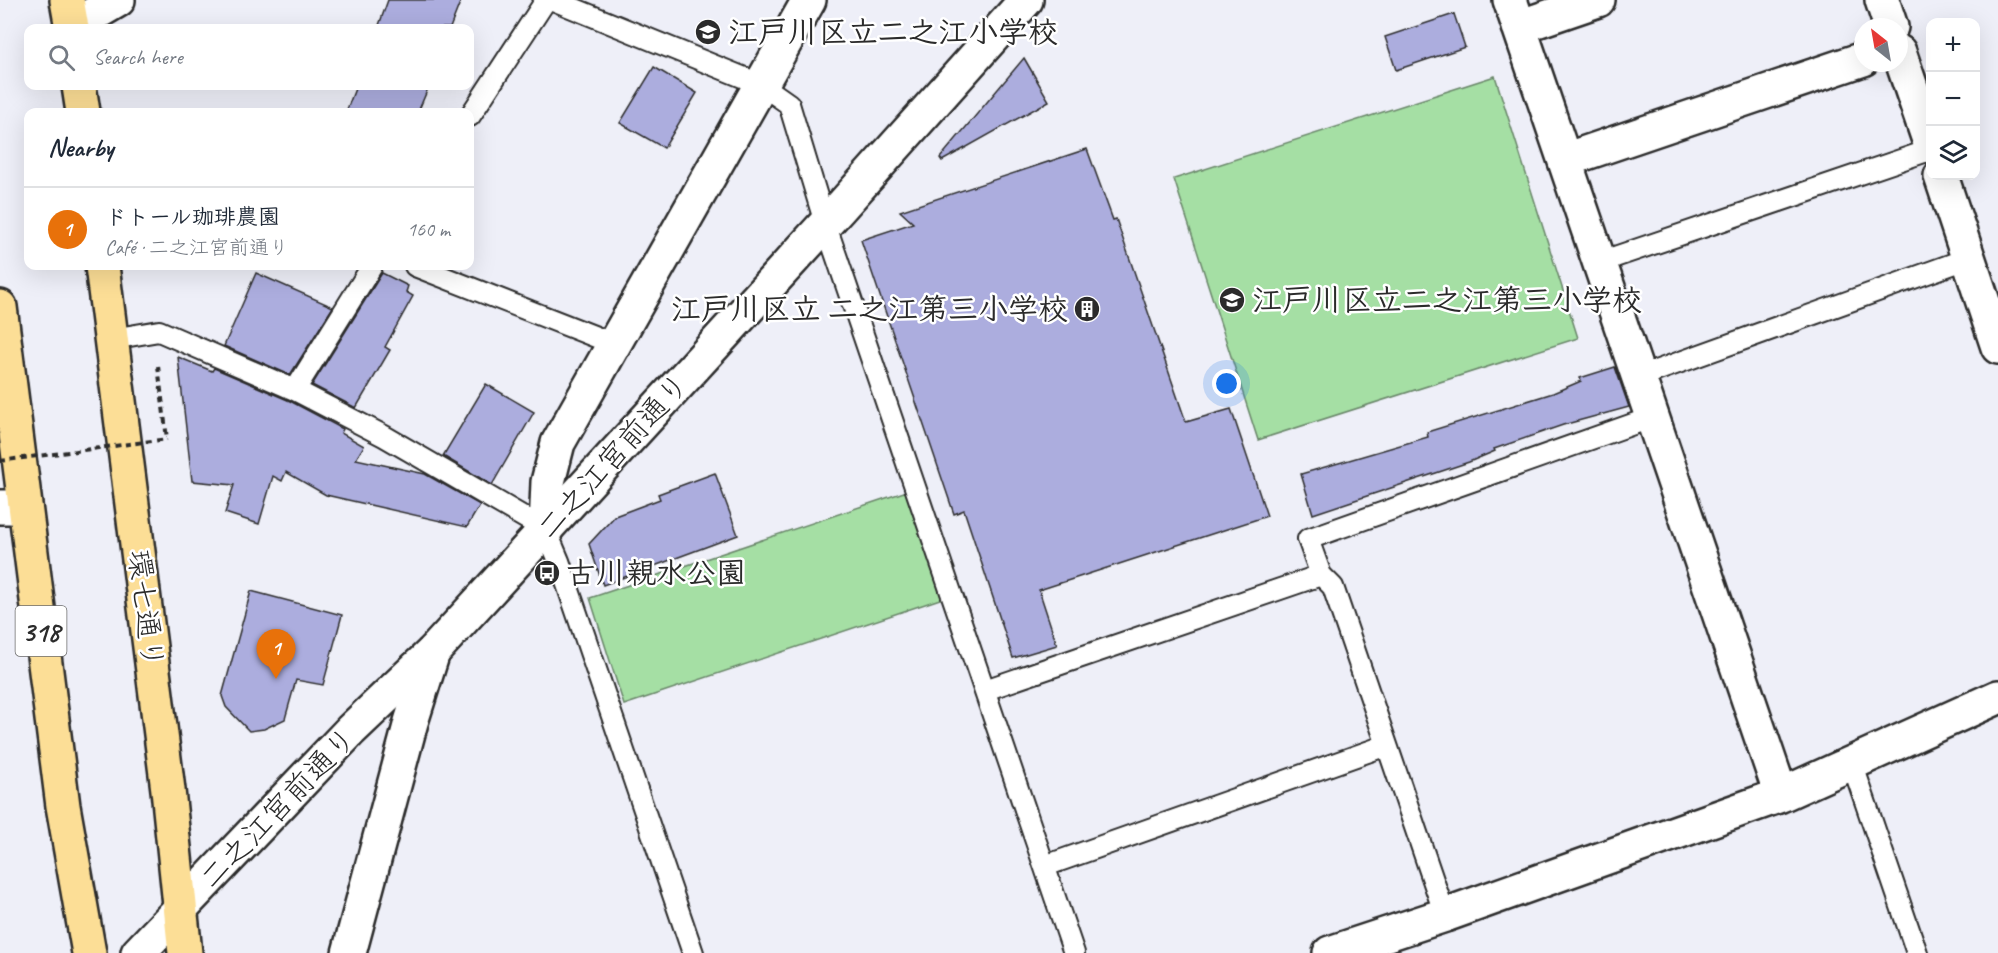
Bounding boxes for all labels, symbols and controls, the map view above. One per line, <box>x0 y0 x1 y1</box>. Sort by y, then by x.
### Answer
place label: 江戸川区立二之江小学校 <box>728 13 1058 51</box>
school or university icon: 江戸川区立二之江小学校 <box>693 17 723 47</box>
north arrow <box>1854 18 1908 72</box>
map controls <box>1926 18 1980 180</box>
button: + <box>1926 18 1980 72</box>
search box <box>24 24 474 90</box>
icon: search <box>45 41 78 74</box>
text: Search here <box>93 43 183 71</box>
button: − <box>1926 72 1980 126</box>
button: layers <box>1926 126 1980 180</box>
text: Nearby <box>48 131 113 164</box>
text: ドトール珈琲農園 <box>105 203 280 231</box>
text: 1 <box>63 217 72 242</box>
text: 160 m <box>407 217 450 242</box>
text: Café · 二之江宮前通り <box>105 235 289 260</box>
place label: 江戸川区立二之江第三小学校 <box>1252 281 1642 319</box>
school or university icon: 江戸川区立二之江第三小学校 <box>1217 285 1247 315</box>
place label: 江戸川区立 二之江第三小学校 <box>671 290 1068 328</box>
building icon: 江戸川区立 二之江第三小学校 <box>1072 294 1102 324</box>
street label: 二之江宮前通り <box>529 365 697 547</box>
your location <box>1212 369 1241 398</box>
street label: 環七通り <box>120 547 172 671</box>
place label: 古川親水公園 <box>566 554 746 592</box>
bus stop icon: 古川親水公園 <box>532 558 562 588</box>
road number: 318 <box>15 606 66 656</box>
pin: 1 <box>256 630 296 679</box>
street label: 二之江宮前通り <box>191 719 365 897</box>

